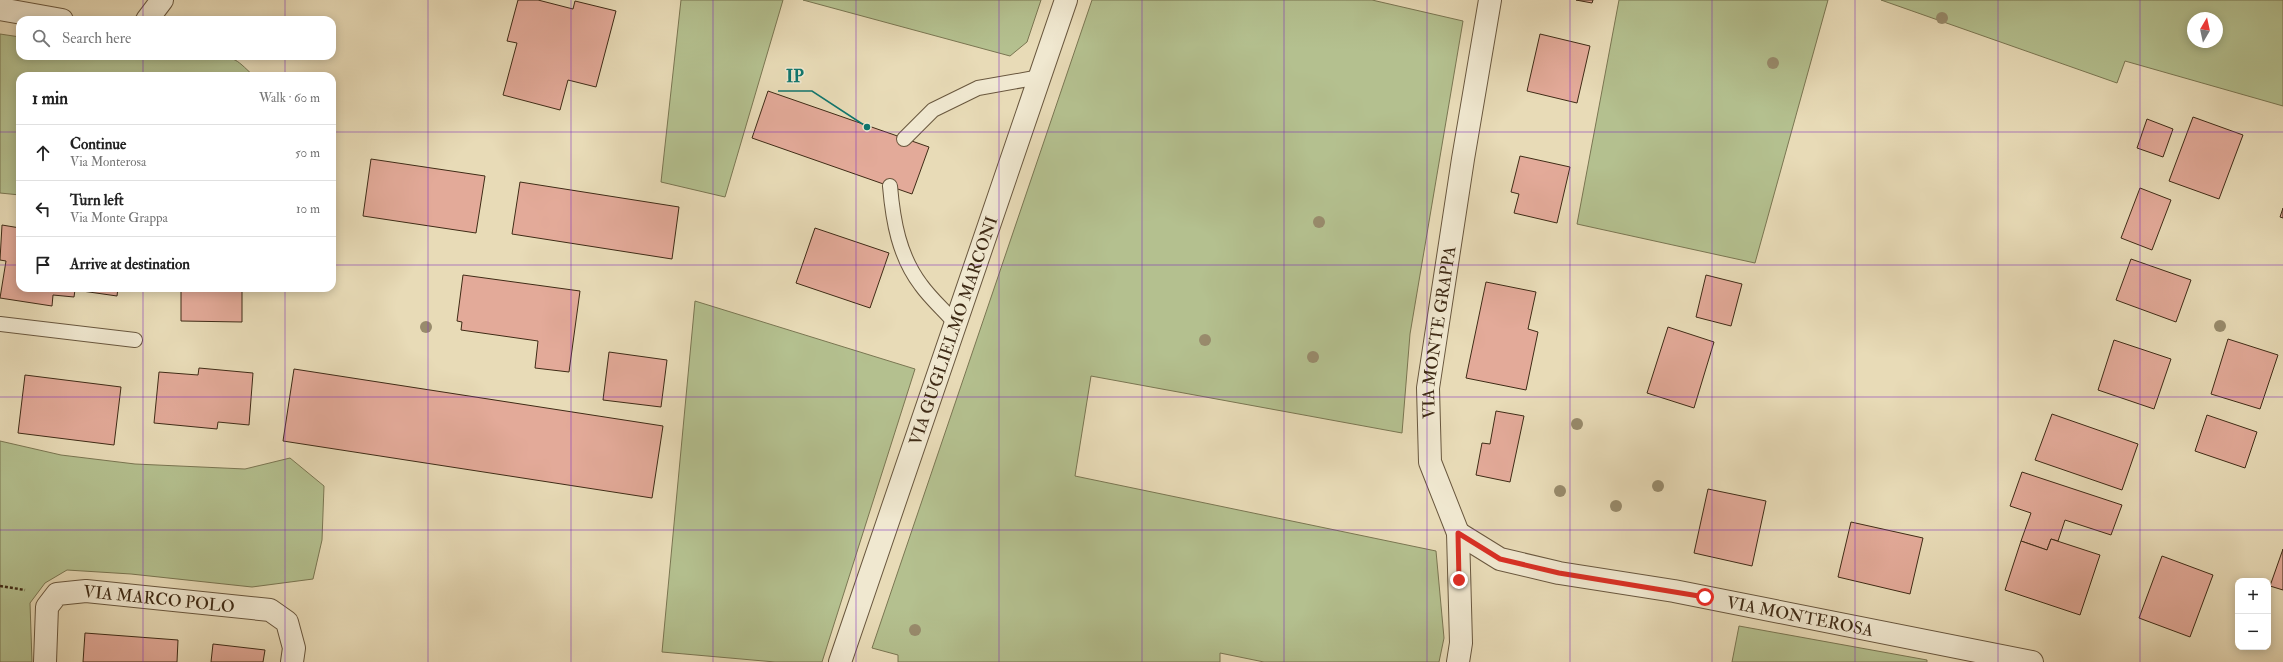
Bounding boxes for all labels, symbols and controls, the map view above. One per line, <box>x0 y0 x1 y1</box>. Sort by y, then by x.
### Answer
north arrow <box>2187 12 2223 48</box>
search box <box>16 16 336 60</box>
icon: search <box>30 27 52 49</box>
text: Search here <box>62 29 131 48</box>
callout: IP <box>778 61 812 91</box>
text: IP <box>786 65 804 88</box>
text: 1 min <box>32 88 68 109</box>
text: Walk · 60 m <box>259 90 320 106</box>
text: Continue <box>70 135 126 154</box>
icon: ahead <box>32 142 54 164</box>
text: 50 m <box>295 145 320 161</box>
text: Via Monterosa <box>70 154 146 170</box>
text: Turn left <box>70 191 124 210</box>
icon: left <box>32 198 54 220</box>
text: 10 m <box>296 201 320 217</box>
text: Via Monte Grappa <box>70 210 168 226</box>
street label: VIA GUGLIELMO MARCONI <box>904 213 1002 448</box>
street label: VIA MONTE GRAPPA <box>1417 244 1460 419</box>
icon: arrive <box>32 254 54 276</box>
text: Arrive at destination <box>70 255 190 274</box>
route end <box>1450 571 1468 589</box>
map controls <box>2235 578 2271 650</box>
button: + <box>2235 578 2271 614</box>
street label: VIA MARCO POLO <box>82 580 236 617</box>
route start <box>1696 588 1714 606</box>
street label: VIA MONTEROSA <box>1725 591 1876 641</box>
button: − <box>2235 614 2271 650</box>

